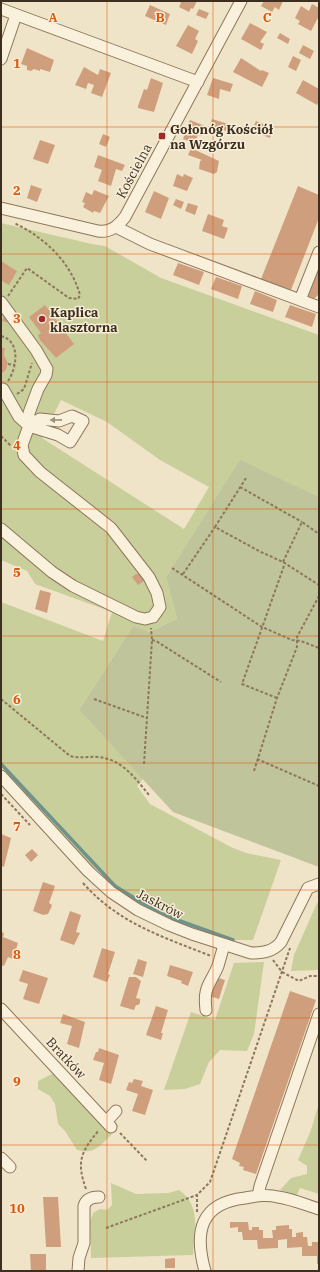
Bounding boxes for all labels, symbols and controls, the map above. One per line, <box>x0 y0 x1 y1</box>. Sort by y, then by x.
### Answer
text: A <box>48 9 58 26</box>
text: B <box>155 9 165 26</box>
text: C <box>263 9 272 26</box>
text: 1 <box>13 55 21 72</box>
place label: Gołonóg Kościół na Wzgórzu <box>170 121 274 153</box>
marker: Gołonóg Kościół na Wzgórzu <box>157 131 167 141</box>
street label: Kościelna <box>112 141 156 201</box>
text: 2 <box>13 182 21 199</box>
place label: Kaplica klasztorna <box>50 304 118 336</box>
text: 3 <box>13 310 21 327</box>
marker: Kaplica klasztorna <box>37 314 47 324</box>
one-way arrow <box>50 416 62 423</box>
text: 4 <box>13 437 21 454</box>
text: 5 <box>13 564 21 581</box>
text: 6 <box>13 691 21 708</box>
text: 7 <box>13 818 21 835</box>
street label: Jaskrów <box>134 885 186 923</box>
text: 8 <box>13 946 21 963</box>
street label: Bratków <box>42 1034 90 1082</box>
text: 9 <box>13 1073 21 1090</box>
text: 10 <box>9 1200 25 1217</box>

